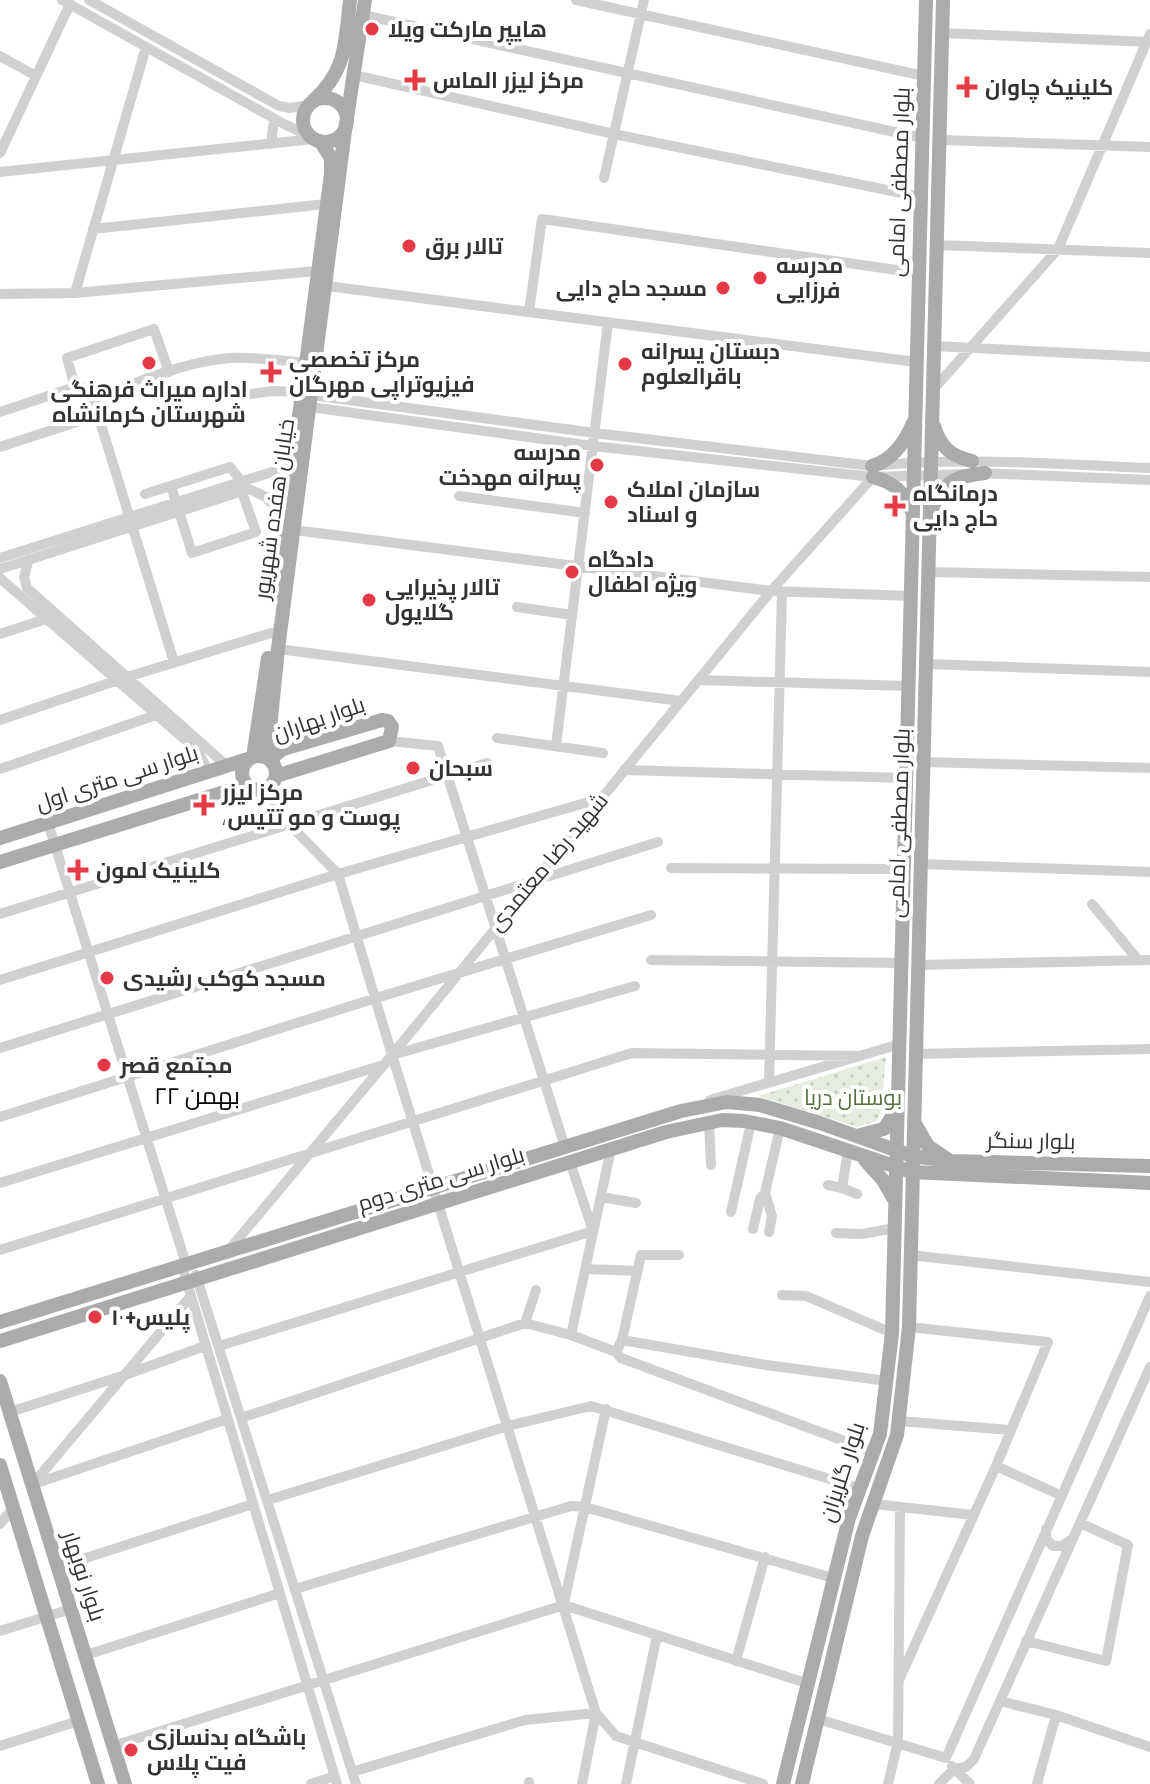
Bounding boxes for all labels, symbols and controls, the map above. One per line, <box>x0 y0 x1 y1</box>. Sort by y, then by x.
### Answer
place label: هایپر مارکت ویلا <box>388 17 547 45</box>
marker: هایپر مارکت ویلا <box>363 20 381 38</box>
place label: مرکز لیزر الماس <box>433 68 584 94</box>
marker: مرکز لیزر الماس <box>404 69 426 91</box>
place label: کلینیک چاوان <box>985 75 1113 103</box>
marker: کلینیک چاوان <box>956 76 978 98</box>
street label: بلوار مصطفی امامی <box>883 87 916 277</box>
place label: تالار برق <box>425 234 504 260</box>
marker: تالار برق <box>400 237 418 255</box>
place label: مدرسه فرزایی <box>776 253 843 304</box>
marker: مدرسه فرزایی <box>751 269 769 287</box>
place label: مسجد حاج دایی <box>556 276 707 303</box>
marker: مسجد حاج دایی <box>714 279 732 297</box>
place label: دبستان پسرانه باقرالعلوم <box>641 339 780 392</box>
place label: مرکز تخصصی فیزیوتراپی مهرگان <box>289 347 475 400</box>
marker: اداره میراث فرهنگی شهرستان کرمانشاه <box>140 354 158 372</box>
marker: دبستان پسرانه باقرالعلوم <box>616 355 634 373</box>
marker: مرکز تخصصی فیزیوتراپی مهرگان <box>260 361 282 383</box>
place label: اداره میراث فرهنگی شهرستان کرمانشاه <box>50 377 248 428</box>
street label: خیابان هفده شهریور <box>249 417 300 603</box>
place label: مدرسه پسرانه مهدخت <box>439 440 581 493</box>
marker: مدرسه پسرانه مهدخت <box>588 456 606 474</box>
place label: سازمان املاک و اسناد <box>627 477 760 528</box>
place label: درمانگاه حاج دایی <box>913 481 998 533</box>
marker: سازمان املاک و اسناد <box>602 493 620 511</box>
marker: درمانگاه حاج دایی <box>884 495 906 517</box>
place label: دادگاه ویژه اطفال <box>588 547 697 598</box>
marker: دادگاه ویژه اطفال <box>563 563 581 581</box>
place label: تالار پذیرایی گلایول <box>385 575 500 626</box>
marker: تالار پذیرایی گلایول <box>360 591 378 609</box>
street label: بلوار بهاران <box>270 692 368 747</box>
street label: بلوار مصطفی امامی <box>883 728 916 918</box>
street label: بلوار سی متری اول <box>33 740 202 817</box>
place label: سبحان <box>429 756 493 781</box>
marker: سبحان <box>404 759 422 777</box>
place label: مرکز لیزر ،پوست و مو تتیس <box>221 780 400 833</box>
street label: شهید رضا معتمدی <box>483 788 614 937</box>
marker: مرکز لیزر ،پوست و مو تتیس <box>193 794 215 816</box>
place label: کلینیک لمون <box>96 858 220 884</box>
marker: کلینیک لمون <box>67 859 89 881</box>
place label: مسجد کوکب رشیدی <box>123 966 326 992</box>
marker: مسجد کوکب رشیدی <box>98 969 116 987</box>
place label: مجتمع قصر <box>119 1053 233 1080</box>
marker: مجتمع قصر <box>95 1056 113 1074</box>
district label: ۲۲ بهمن <box>154 1082 240 1110</box>
park label: بوستان دریا <box>804 1085 902 1110</box>
street label: بلوار سنگر <box>984 1128 1076 1154</box>
street label: بلوار سی متری دوم <box>355 1142 528 1219</box>
place label: پلیس+۱۰ <box>111 1305 190 1333</box>
marker: پلیس+۱۰ <box>86 1308 104 1326</box>
street label: بلوار گلریزان <box>814 1419 870 1525</box>
street label: بلوار نوبهار <box>56 1526 110 1625</box>
place label: باشگاه بدنسازی فیت پلاس <box>147 1725 306 1778</box>
marker: باشگاه بدنسازی فیت پلاس <box>122 1741 140 1759</box>

